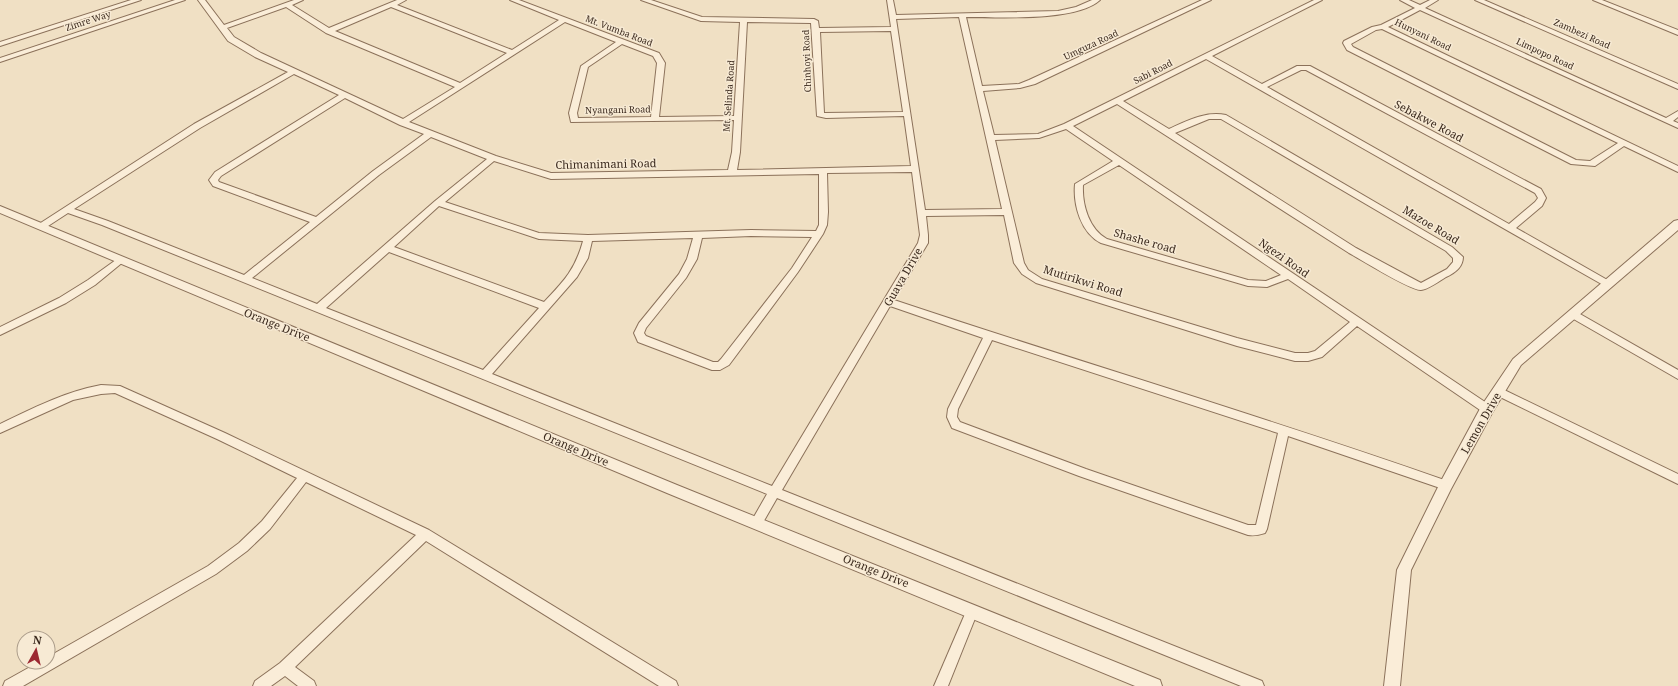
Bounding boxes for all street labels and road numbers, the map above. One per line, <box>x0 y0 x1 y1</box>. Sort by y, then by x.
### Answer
street label: Zimre Way <box>64 7 113 34</box>
street label: Mt. Vumba Road <box>584 12 655 50</box>
street label: Hunyani Road <box>1393 15 1454 54</box>
street label: Zambezi Road <box>1552 15 1613 52</box>
street label: Umguza Road <box>1061 26 1121 63</box>
street label: Chinhoyi Road <box>799 29 814 93</box>
street label: Limpopo Road <box>1514 34 1577 73</box>
street label: Sabi Road <box>1131 56 1175 87</box>
street label: Mt. Selinda Road <box>720 59 738 132</box>
street label: Sebakwe Road <box>1392 96 1467 145</box>
street label: Nyangani Road <box>585 102 651 117</box>
street label: Chimanimani Road <box>555 155 657 172</box>
street label: Mazoe Road <box>1400 202 1463 248</box>
street label: Shashe road <box>1112 224 1178 257</box>
street label: Ngezi Road <box>1256 235 1313 281</box>
street label: Guava Drive <box>880 245 925 309</box>
street label: Mutirikwi Road <box>1042 261 1125 300</box>
street label: Orange Drive <box>242 304 313 345</box>
street label: Lemon Drive <box>1457 389 1504 456</box>
street label: Orange Drive <box>541 428 611 469</box>
street label: Orange Drive <box>841 550 912 591</box>

